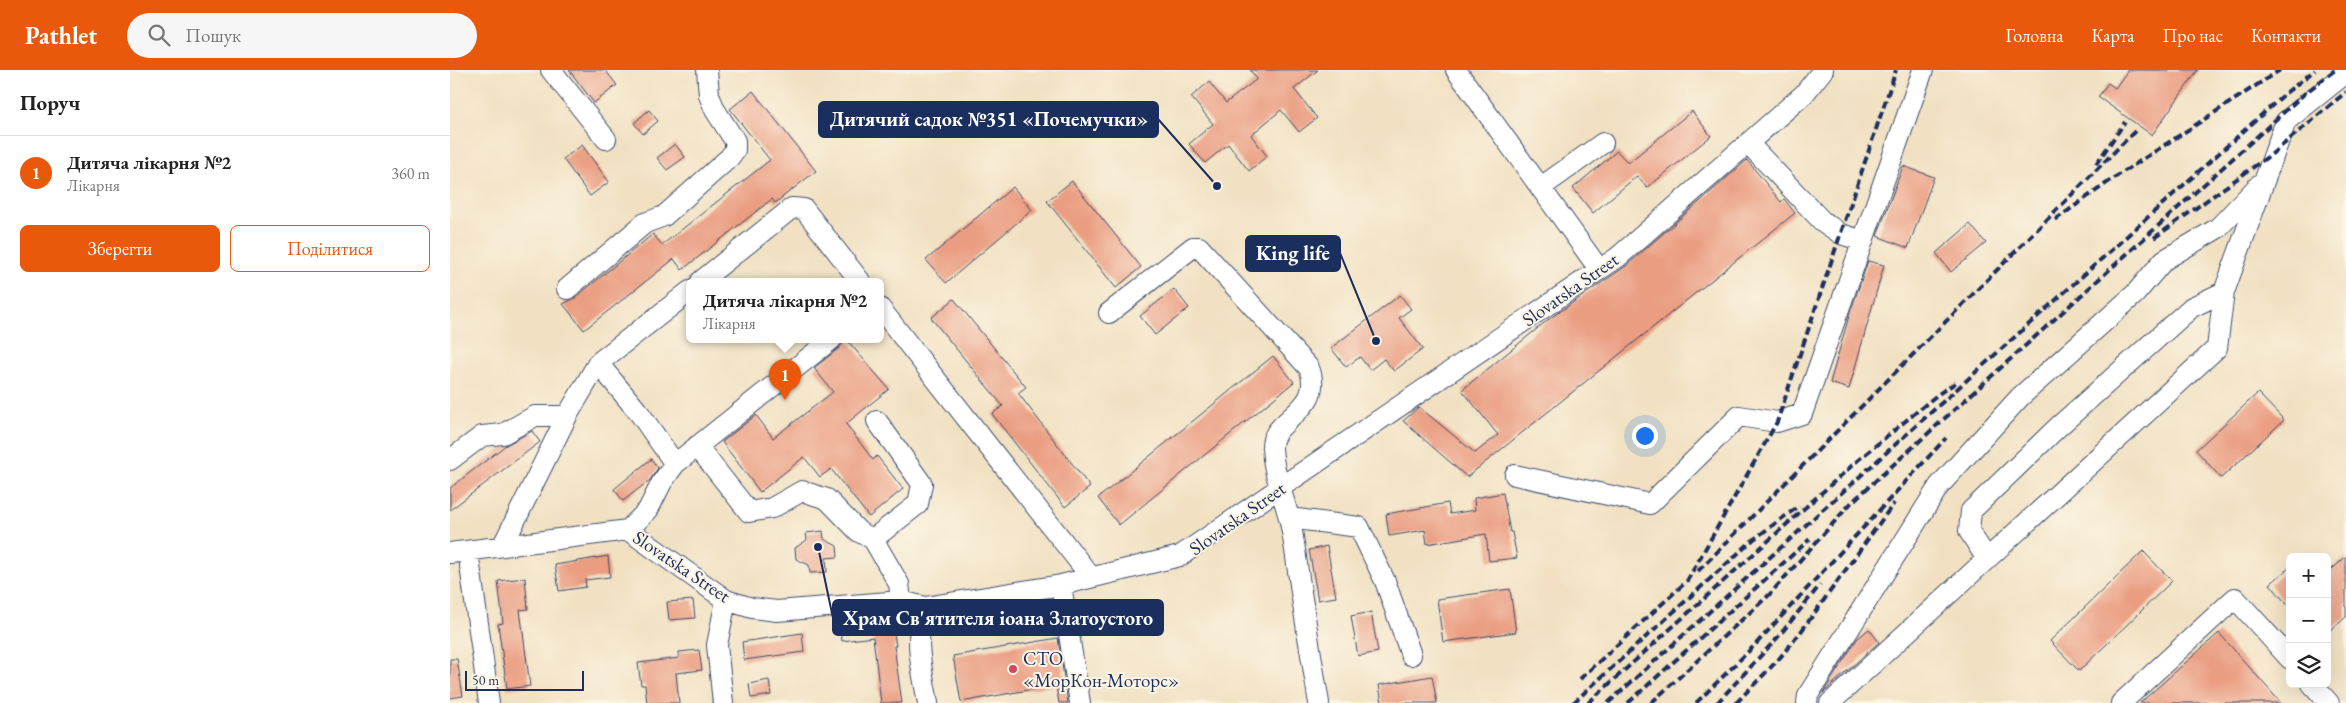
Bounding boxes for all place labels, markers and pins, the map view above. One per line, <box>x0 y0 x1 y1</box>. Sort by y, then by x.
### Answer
callout: Дитячий садок №351 «Почемучки» <box>819 102 1158 137</box>
callout: King life <box>1246 236 1340 271</box>
pin: 1 <box>769 359 801 400</box>
callout: Храм Св'ятителя іоана Златоустого <box>833 600 1163 635</box>
place label: СТО «МорКон-Моторс» <box>1023 646 1179 693</box>
marker: СТО «МорКон-Моторс» <box>1007 663 1019 675</box>

